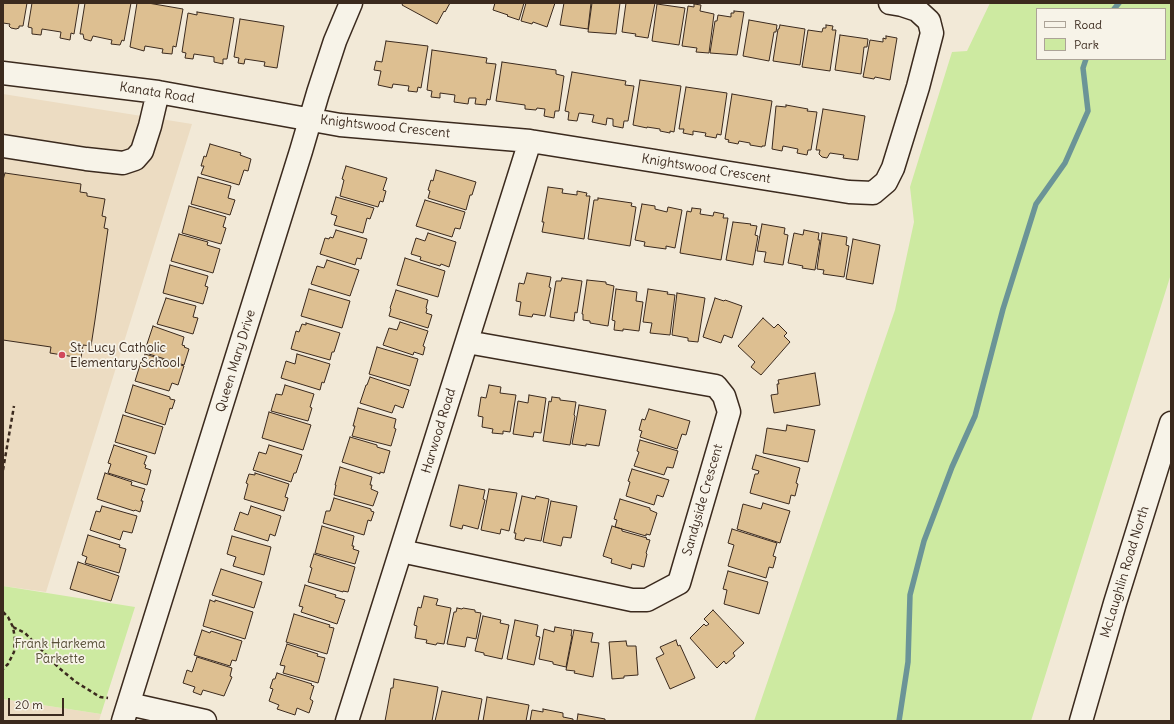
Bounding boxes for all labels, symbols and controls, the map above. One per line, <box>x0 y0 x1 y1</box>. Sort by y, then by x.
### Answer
legend <box>1036 8 1166 60</box>
text: Road <box>1074 17 1102 32</box>
text: Park <box>1074 37 1099 52</box>
street label: Kanata Road <box>118 79 196 107</box>
street label: Knightswood Crescent <box>319 112 451 142</box>
street label: Knightswood Crescent <box>640 151 772 187</box>
street label: Queen Mary Drive <box>213 308 259 414</box>
place label: St. Lucy Catholic Elementary School <box>70 340 180 371</box>
marker: St. Lucy Catholic Elementary School <box>57 350 67 360</box>
street label: Harwood Road <box>419 387 459 475</box>
street label: Sandyside Crescent <box>680 442 726 558</box>
street label: McLaughlin Road North <box>1098 504 1152 640</box>
park label: Frank Harkema Parkette <box>14 636 106 667</box>
scale bar <box>10 690 66 716</box>
text: 20 m <box>15 697 43 712</box>

